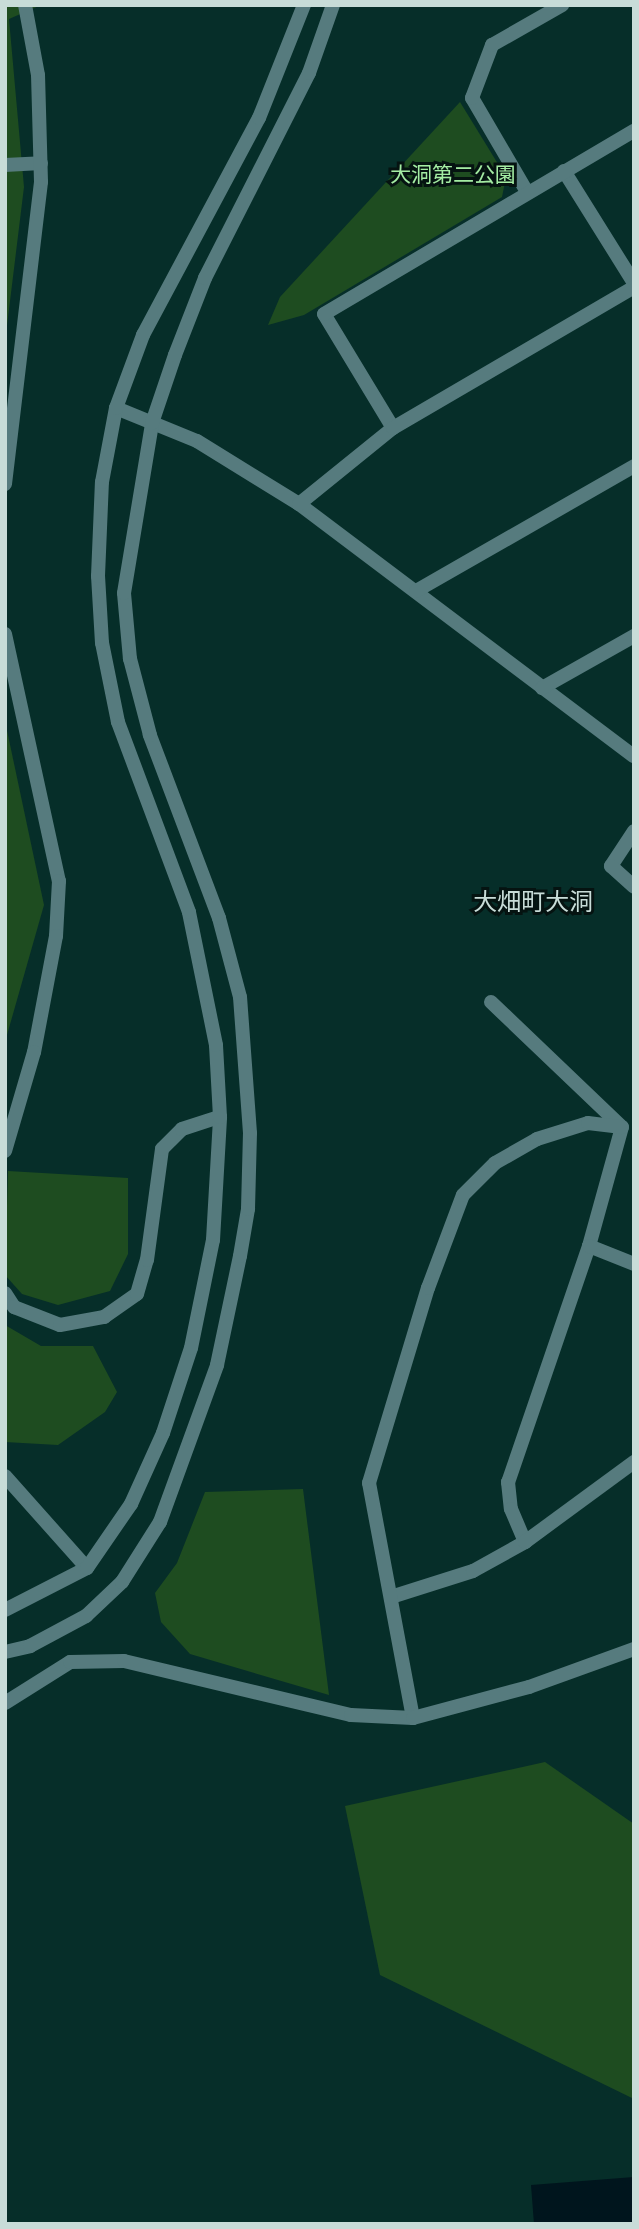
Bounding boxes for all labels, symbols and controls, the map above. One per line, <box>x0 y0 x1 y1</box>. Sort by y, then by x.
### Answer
park label: 大洞第二公園 <box>390 162 516 188</box>
district label: 大畑町大洞 <box>473 888 593 916</box>

